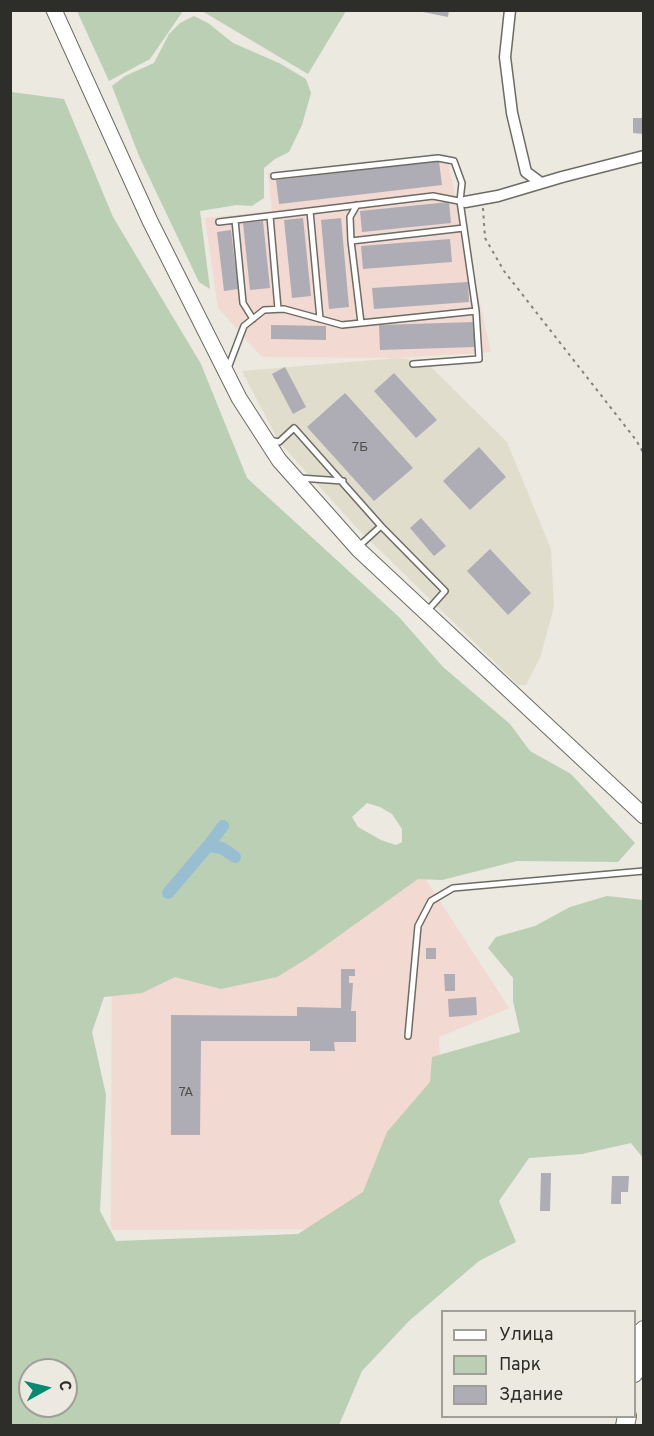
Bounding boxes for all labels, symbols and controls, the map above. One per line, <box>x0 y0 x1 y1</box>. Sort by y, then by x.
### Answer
house number: 7Б <box>352 440 368 456</box>
house number: 7А <box>178 1085 194 1101</box>
legend <box>441 1310 636 1418</box>
text: Улица <box>499 1324 553 1347</box>
text: Парк <box>499 1354 541 1377</box>
north arrow <box>18 1358 78 1418</box>
text: С <box>53 1379 74 1392</box>
text: Здание <box>499 1384 563 1407</box>

